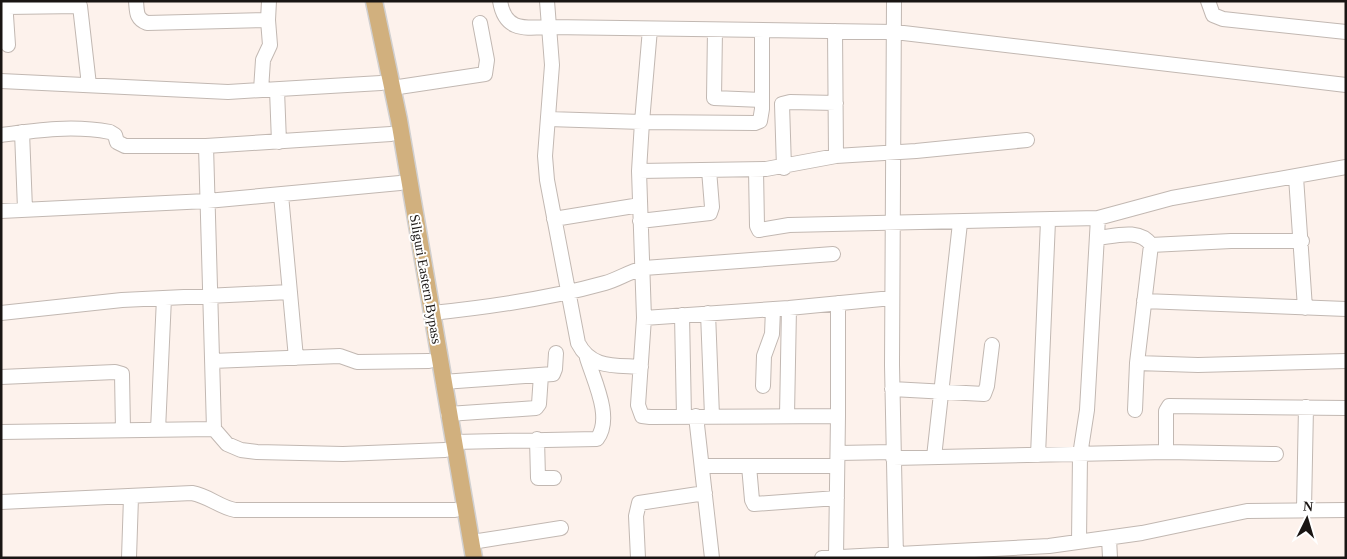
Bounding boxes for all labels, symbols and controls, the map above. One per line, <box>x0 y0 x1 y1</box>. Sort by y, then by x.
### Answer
street label: Siliguri Eastern Bypass <box>407 213 444 345</box>
north arrow <box>1282 494 1332 544</box>
text: N <box>1302 499 1314 514</box>

